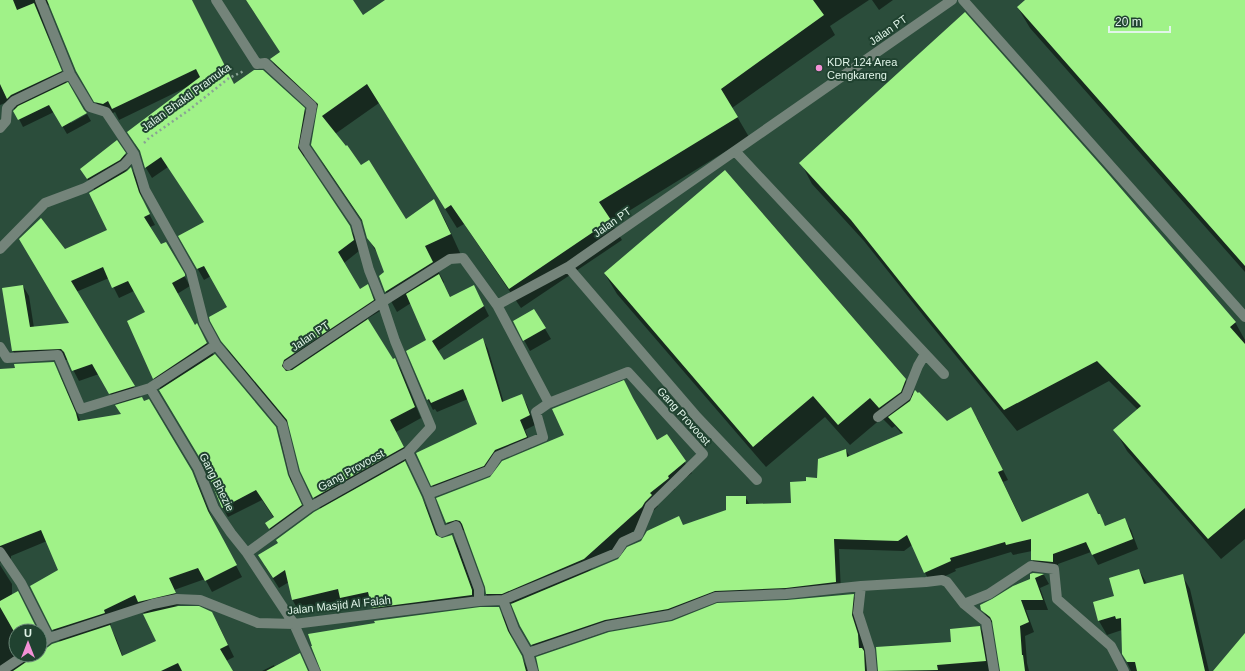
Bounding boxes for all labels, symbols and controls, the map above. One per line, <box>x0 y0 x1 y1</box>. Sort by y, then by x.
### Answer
scale bar <box>1109 8 1170 34</box>
street label: Jalan PT <box>867 12 909 47</box>
text: 20 m <box>1115 15 1142 29</box>
place label: KDR 124 Area Cengkareng <box>827 56 898 81</box>
street label: Jalan Bhakti Pramuka <box>139 60 234 133</box>
marker: KDR 124 Area Cengkareng <box>814 63 824 73</box>
street label: Jalan PT <box>591 204 633 239</box>
street label: Jalan PT <box>289 319 332 353</box>
street label: Gang Provoost <box>655 385 713 447</box>
street label: Gang Provoost <box>316 447 386 493</box>
street label: Gang Bhezie <box>197 451 237 513</box>
street label: Jalan Masjid Al Falah <box>287 594 391 616</box>
north arrow <box>8 623 48 663</box>
text: U <box>24 627 32 639</box>

